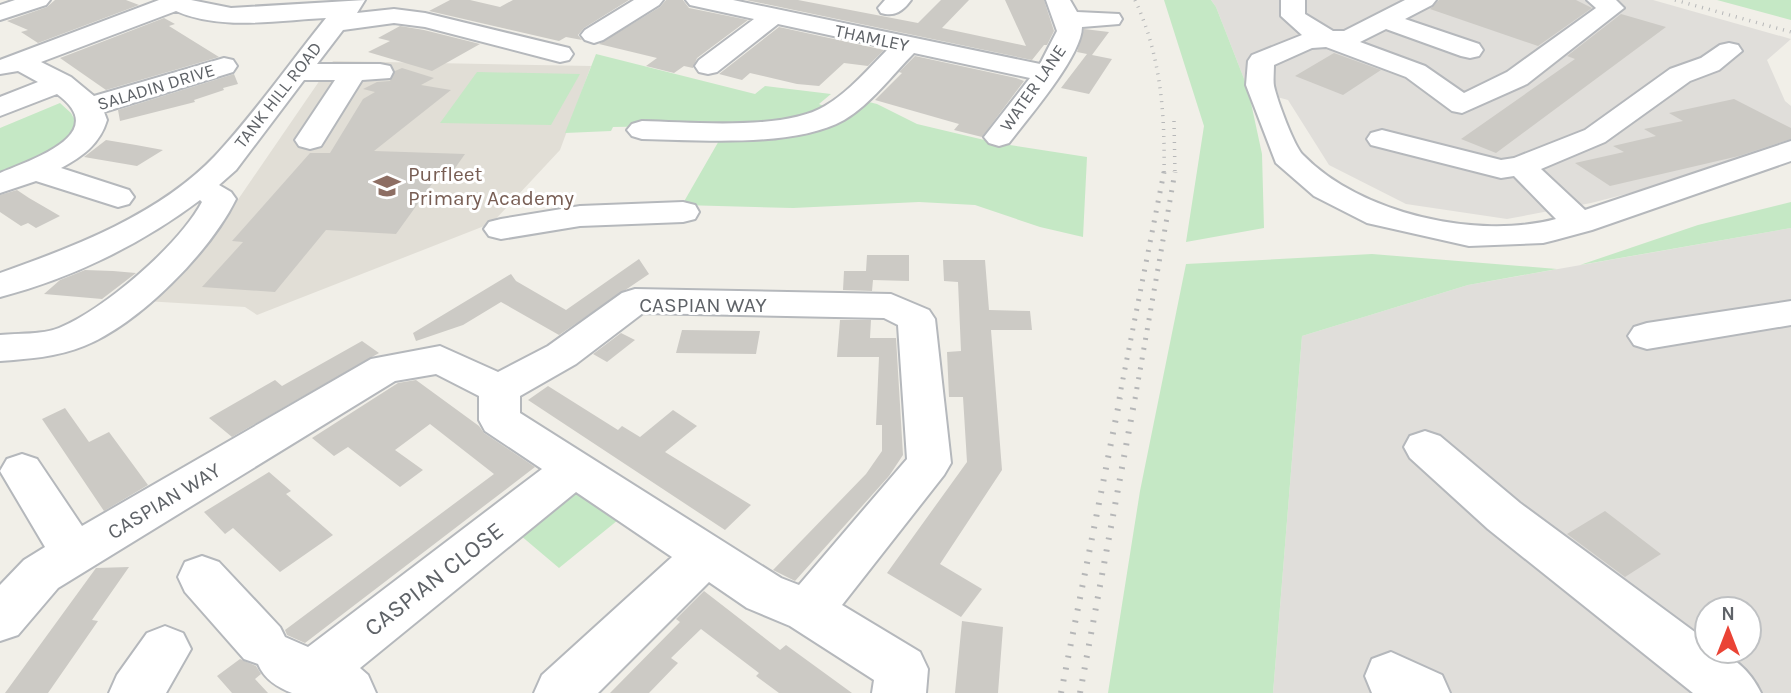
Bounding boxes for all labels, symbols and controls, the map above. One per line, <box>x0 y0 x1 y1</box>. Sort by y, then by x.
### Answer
street label: THAMLEY <box>833 19 911 57</box>
street label: TANK HILL ROAD <box>230 37 326 153</box>
street label: WATER LANE <box>995 40 1071 136</box>
street label: SALADIN DRIVE <box>95 59 217 115</box>
place label: Purfleet Primary Academy <box>408 162 574 210</box>
school or university icon: Purfleet Primary Academy <box>372 171 402 201</box>
street label: CASPIAN WAY <box>639 293 767 317</box>
street label: CASPIAN WAY <box>103 458 225 544</box>
street label: CASPIAN CLOSE <box>359 516 509 642</box>
north arrow <box>1693 595 1763 665</box>
text: N <box>1721 603 1735 625</box>

